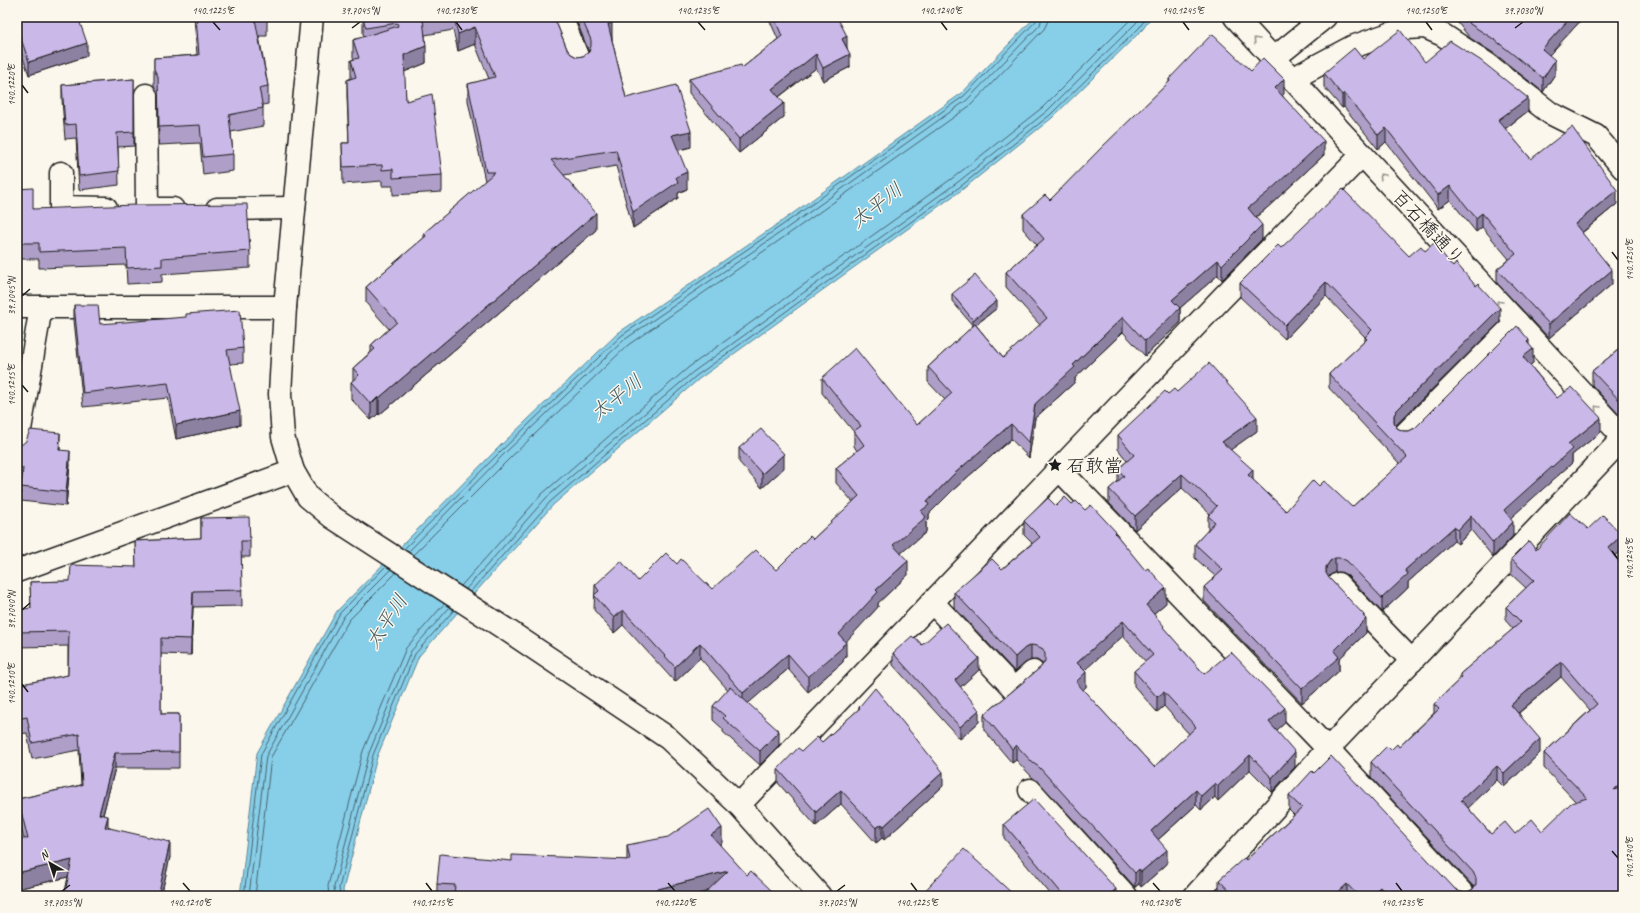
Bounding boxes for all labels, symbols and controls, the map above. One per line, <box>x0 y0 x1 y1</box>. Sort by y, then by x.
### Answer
text: 140.1225°E <box>192 4 236 17</box>
text: 39.7045°N <box>341 4 381 17</box>
text: 140.1230°E <box>435 4 479 17</box>
text: 140.1235°E <box>677 4 721 17</box>
text: 140.1240°E <box>920 4 964 17</box>
text: 140.1245°E <box>1162 4 1206 17</box>
text: 140.1250°E <box>1405 4 1449 17</box>
text: 39.7030°N <box>1504 4 1544 17</box>
one-way arrow <box>1253 37 1260 45</box>
text: 140.1220°E <box>5 62 18 106</box>
one-way arrow <box>1380 174 1387 181</box>
water label: 太平川 <box>845 177 908 234</box>
street label: 百石橋通り <box>1387 185 1469 271</box>
text: 140.1250°E <box>1623 237 1636 281</box>
text: 39.7045°N <box>5 275 18 315</box>
one-way arrow <box>1497 300 1504 307</box>
text: 140.1215°E <box>5 362 18 406</box>
water label: 太平川 <box>585 369 647 426</box>
one-way arrow <box>1594 406 1601 413</box>
place label: 石敢當 <box>1066 454 1123 478</box>
place icon: 石敢當 <box>1047 457 1063 473</box>
text: 140.1245°E <box>1623 536 1636 580</box>
text: 39.7040°N <box>5 589 18 629</box>
water label: 太平川 <box>360 589 413 653</box>
text: 140.1210°E <box>5 661 18 705</box>
text: 140.1240°E <box>1623 835 1636 879</box>
north arrow <box>30 843 70 883</box>
text: N <box>37 846 52 863</box>
text: 39.7035°N <box>43 896 83 909</box>
text: 140.1210°E <box>169 896 213 909</box>
text: 140.1215°E <box>411 896 455 909</box>
text: 140.1220°E <box>654 896 698 909</box>
text: 39.7025°N <box>818 896 858 909</box>
text: 140.1225°E <box>896 896 940 909</box>
text: 140.1230°E <box>1139 896 1183 909</box>
text: 140.1235°E <box>1381 896 1425 909</box>

